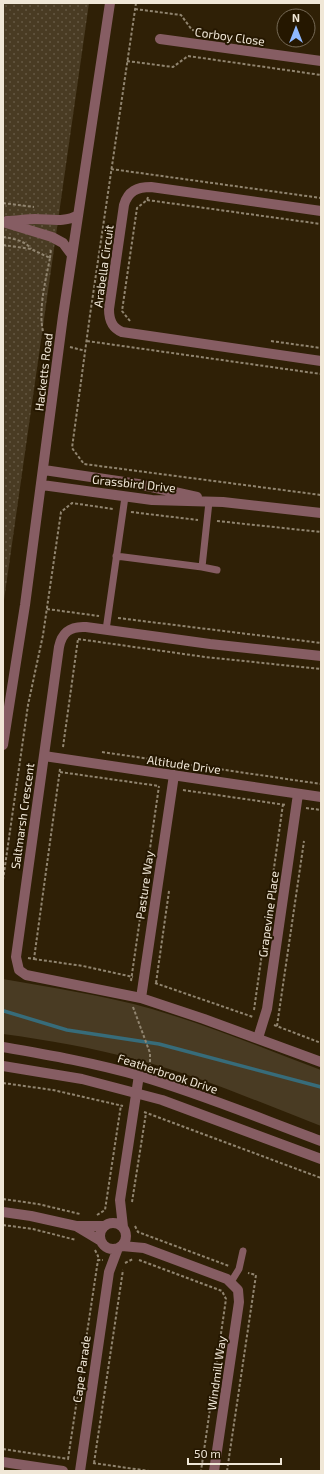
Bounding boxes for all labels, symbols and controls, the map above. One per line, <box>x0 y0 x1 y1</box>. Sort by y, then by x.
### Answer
north arrow <box>276 8 316 48</box>
text: N <box>292 11 300 24</box>
street label: Corboy Close <box>194 24 266 48</box>
street label: Arabella Circuit <box>90 223 116 308</box>
street label: Hacketts Road <box>31 332 55 412</box>
street label: Grassbird Drive <box>92 472 176 494</box>
street label: Altitude Drive <box>146 752 222 776</box>
street label: Saltmarsh Crescent <box>8 762 36 870</box>
street label: Pasture Way <box>132 849 156 920</box>
street label: Grapevine Place <box>255 870 281 958</box>
street label: Featherbrook Drive <box>116 1050 220 1096</box>
street label: Cape Parade <box>69 1334 93 1404</box>
street label: Windmill Way <box>204 1334 228 1411</box>
scale bar <box>188 1440 281 1466</box>
text: 50 m <box>194 1446 221 1460</box>

